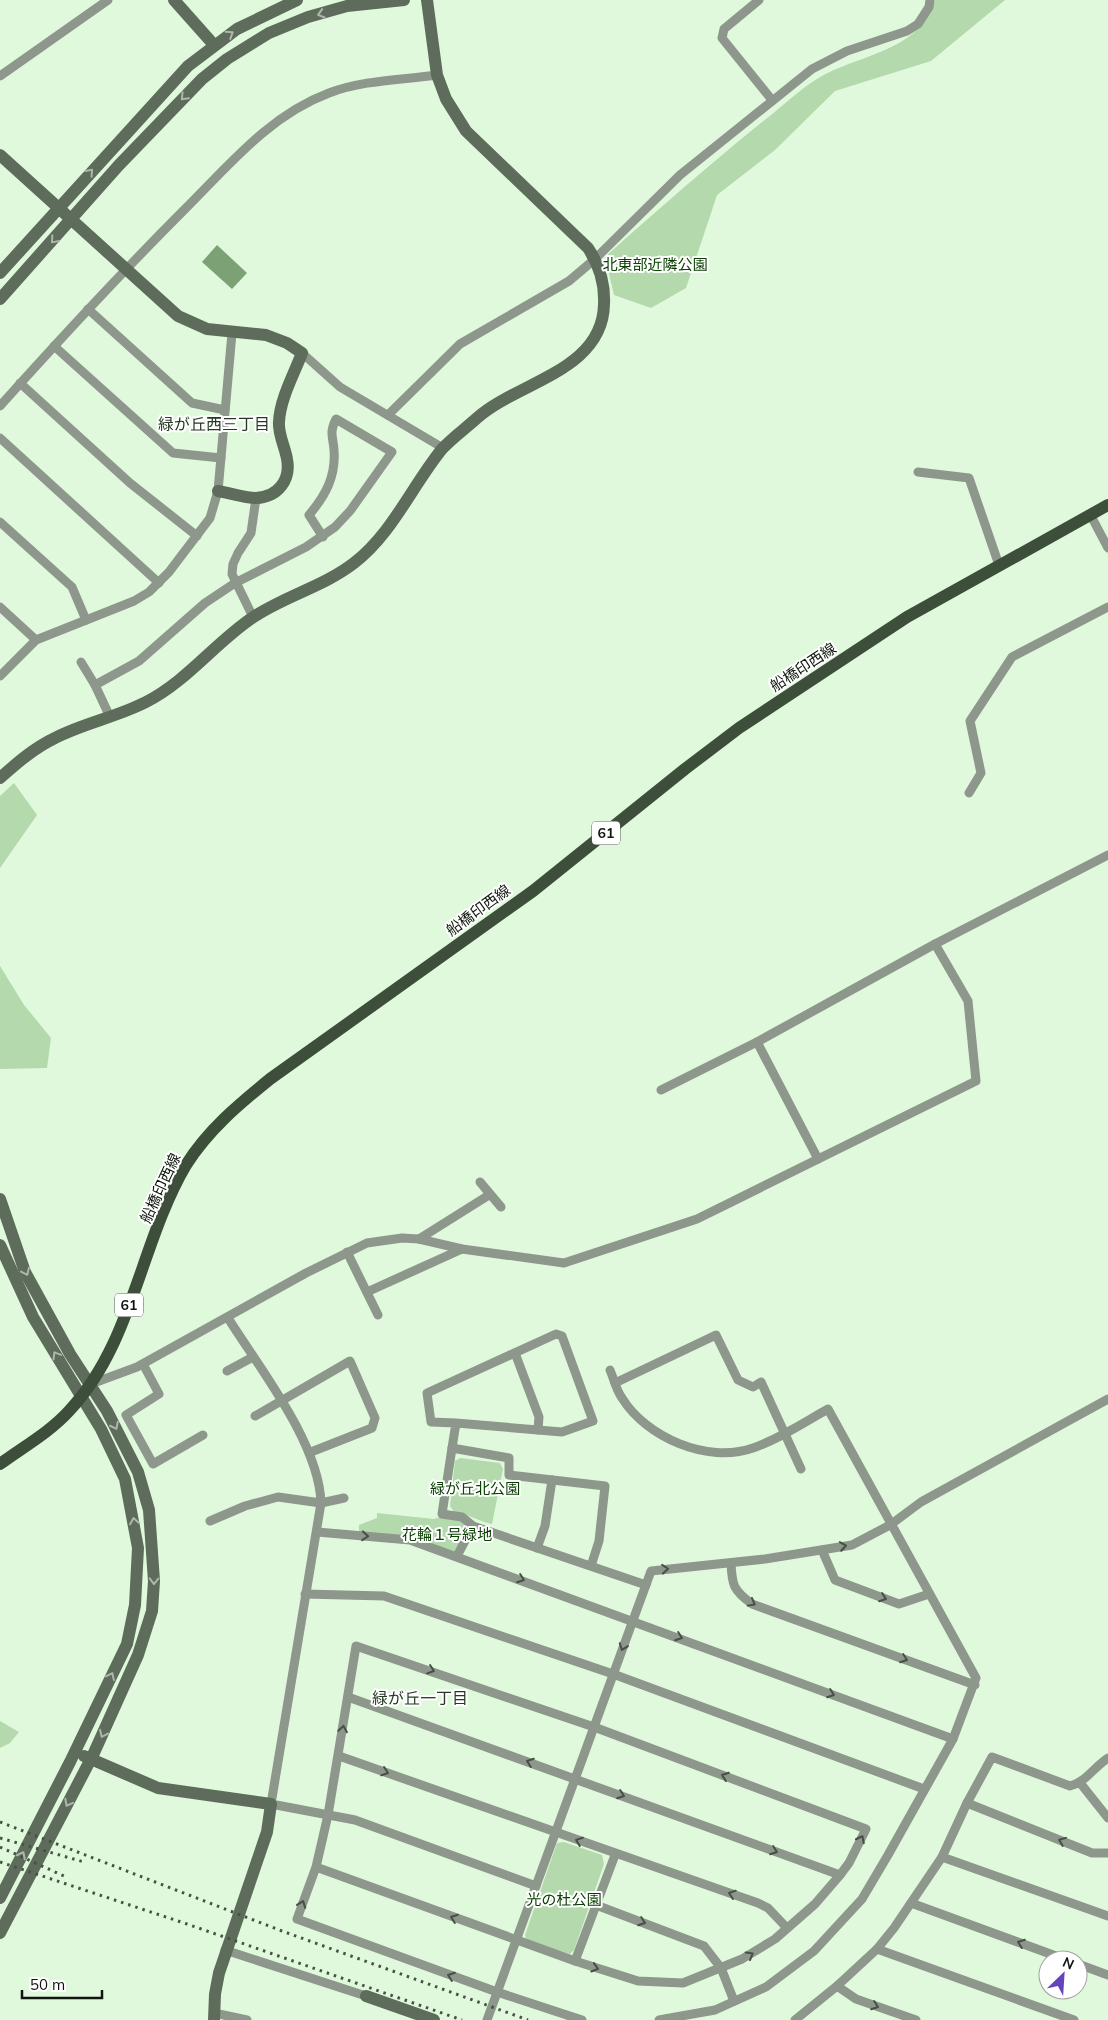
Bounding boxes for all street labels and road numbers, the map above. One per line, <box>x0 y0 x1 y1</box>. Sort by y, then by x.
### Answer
street label: 船橋印西線 <box>766 639 840 695</box>
road number: 61 <box>592 821 620 844</box>
street label: 船橋印西線 <box>442 880 514 940</box>
street label: 船橋印西線 <box>136 1150 184 1226</box>
road number: 61 <box>115 1294 143 1316</box>

